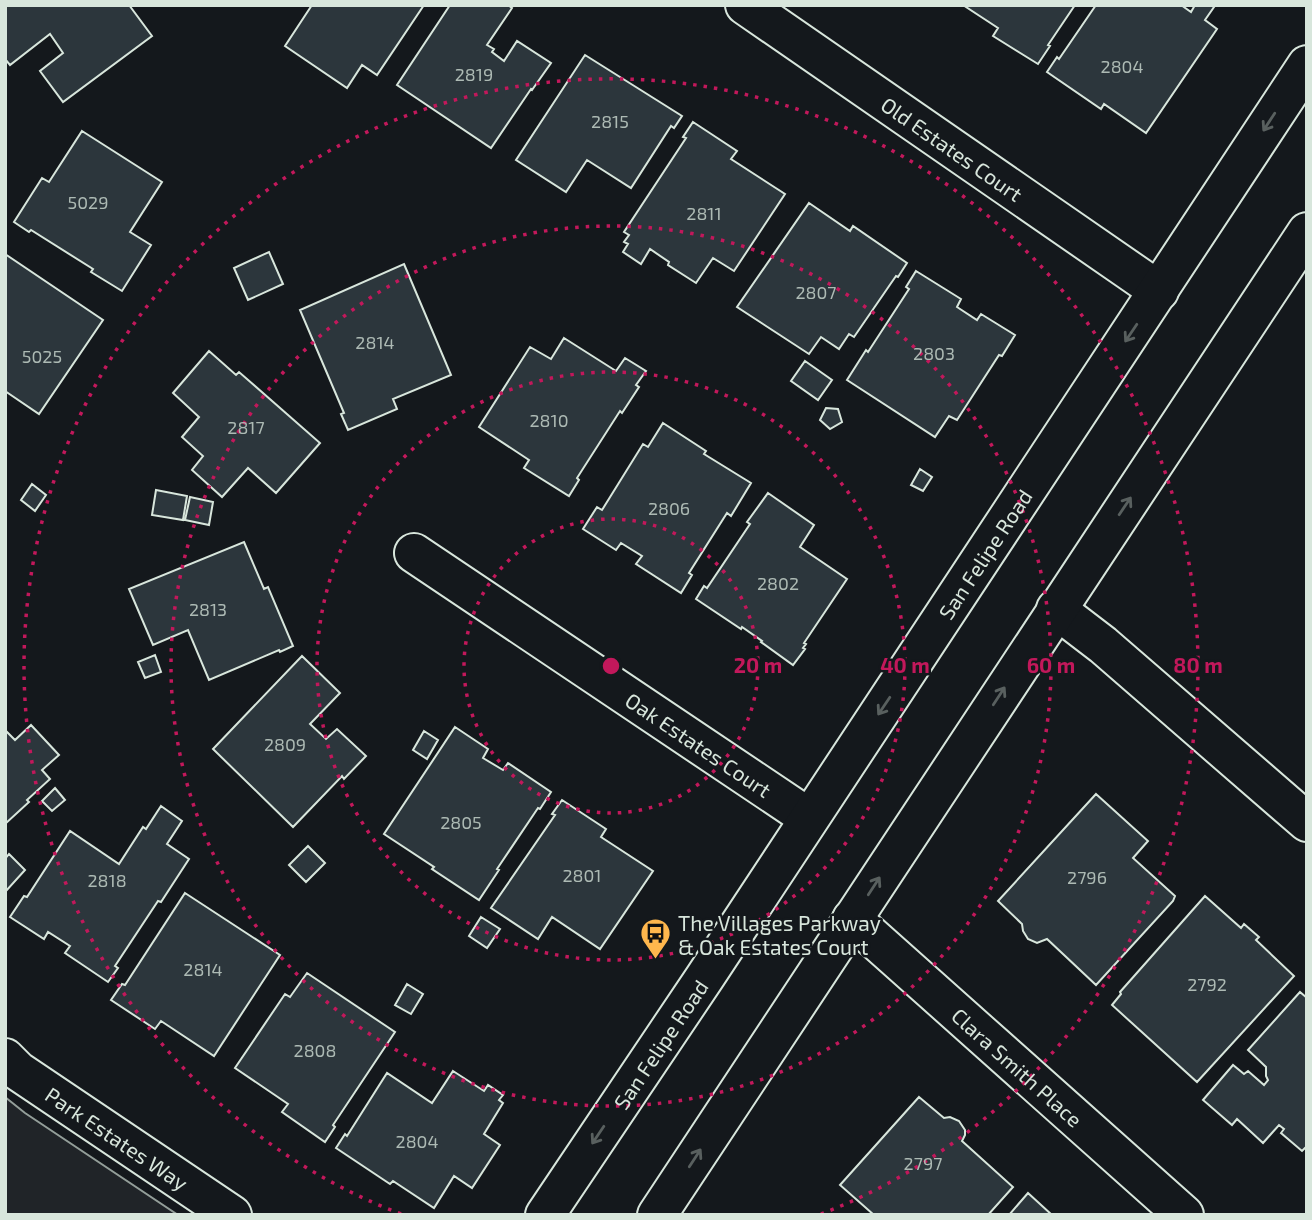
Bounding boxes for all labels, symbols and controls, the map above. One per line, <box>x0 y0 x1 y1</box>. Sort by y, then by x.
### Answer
house number: 2804 <box>1101 55 1143 77</box>
house number: 2819 <box>455 63 493 85</box>
street label: Old Estates Court <box>877 91 1028 206</box>
house number: 2815 <box>591 110 629 132</box>
one-way arrow <box>1262 112 1277 131</box>
house number: 5029 <box>68 191 108 213</box>
house number: 2811 <box>686 202 722 224</box>
house number: 2807 <box>795 281 837 303</box>
one-way arrow <box>1124 322 1138 342</box>
house number: 2814 <box>355 331 395 353</box>
house number: 2803 <box>913 342 955 364</box>
house number: 5025 <box>22 345 62 367</box>
house number: 2810 <box>529 409 569 431</box>
house number: 2817 <box>227 416 265 438</box>
street label: San Felipe Road <box>933 484 1036 623</box>
house number: 2806 <box>648 497 690 519</box>
one-way arrow <box>1118 497 1132 516</box>
house number: 2802 <box>757 572 799 594</box>
house number: 2813 <box>189 598 227 620</box>
text: 20 m <box>734 652 782 677</box>
text: 40 m <box>880 652 930 677</box>
text: 60 m <box>1027 652 1075 677</box>
text: 80 m <box>1173 652 1223 677</box>
centre of rings <box>599 654 623 678</box>
street label: Oak Estates Court <box>621 686 776 802</box>
one-way arrow <box>992 687 1007 706</box>
one-way arrow <box>876 696 891 715</box>
house number: 2809 <box>264 733 306 755</box>
house number: 2805 <box>440 811 482 833</box>
house number: 2801 <box>562 864 602 886</box>
house number: 2796 <box>1067 866 1107 888</box>
house number: 2818 <box>87 869 127 891</box>
one-way arrow <box>867 877 882 896</box>
place label: The Villages Parkway & Oak Estates Court <box>678 910 881 959</box>
bus stop icon: The Villages Parkway & Oak Estates Court <box>638 917 672 961</box>
house number: 2814 <box>183 958 223 980</box>
house number: 2792 <box>1187 973 1227 995</box>
street label: San Felipe Road <box>608 975 712 1113</box>
street label: Clara Smith Place <box>947 1002 1088 1131</box>
house number: 2808 <box>294 1039 336 1061</box>
street label: Park Estates Way <box>41 1081 193 1195</box>
one-way arrow <box>591 1125 605 1144</box>
house number: 2804 <box>396 1130 438 1152</box>
one-way arrow <box>688 1149 702 1168</box>
house number: 2797 <box>904 1152 942 1174</box>

